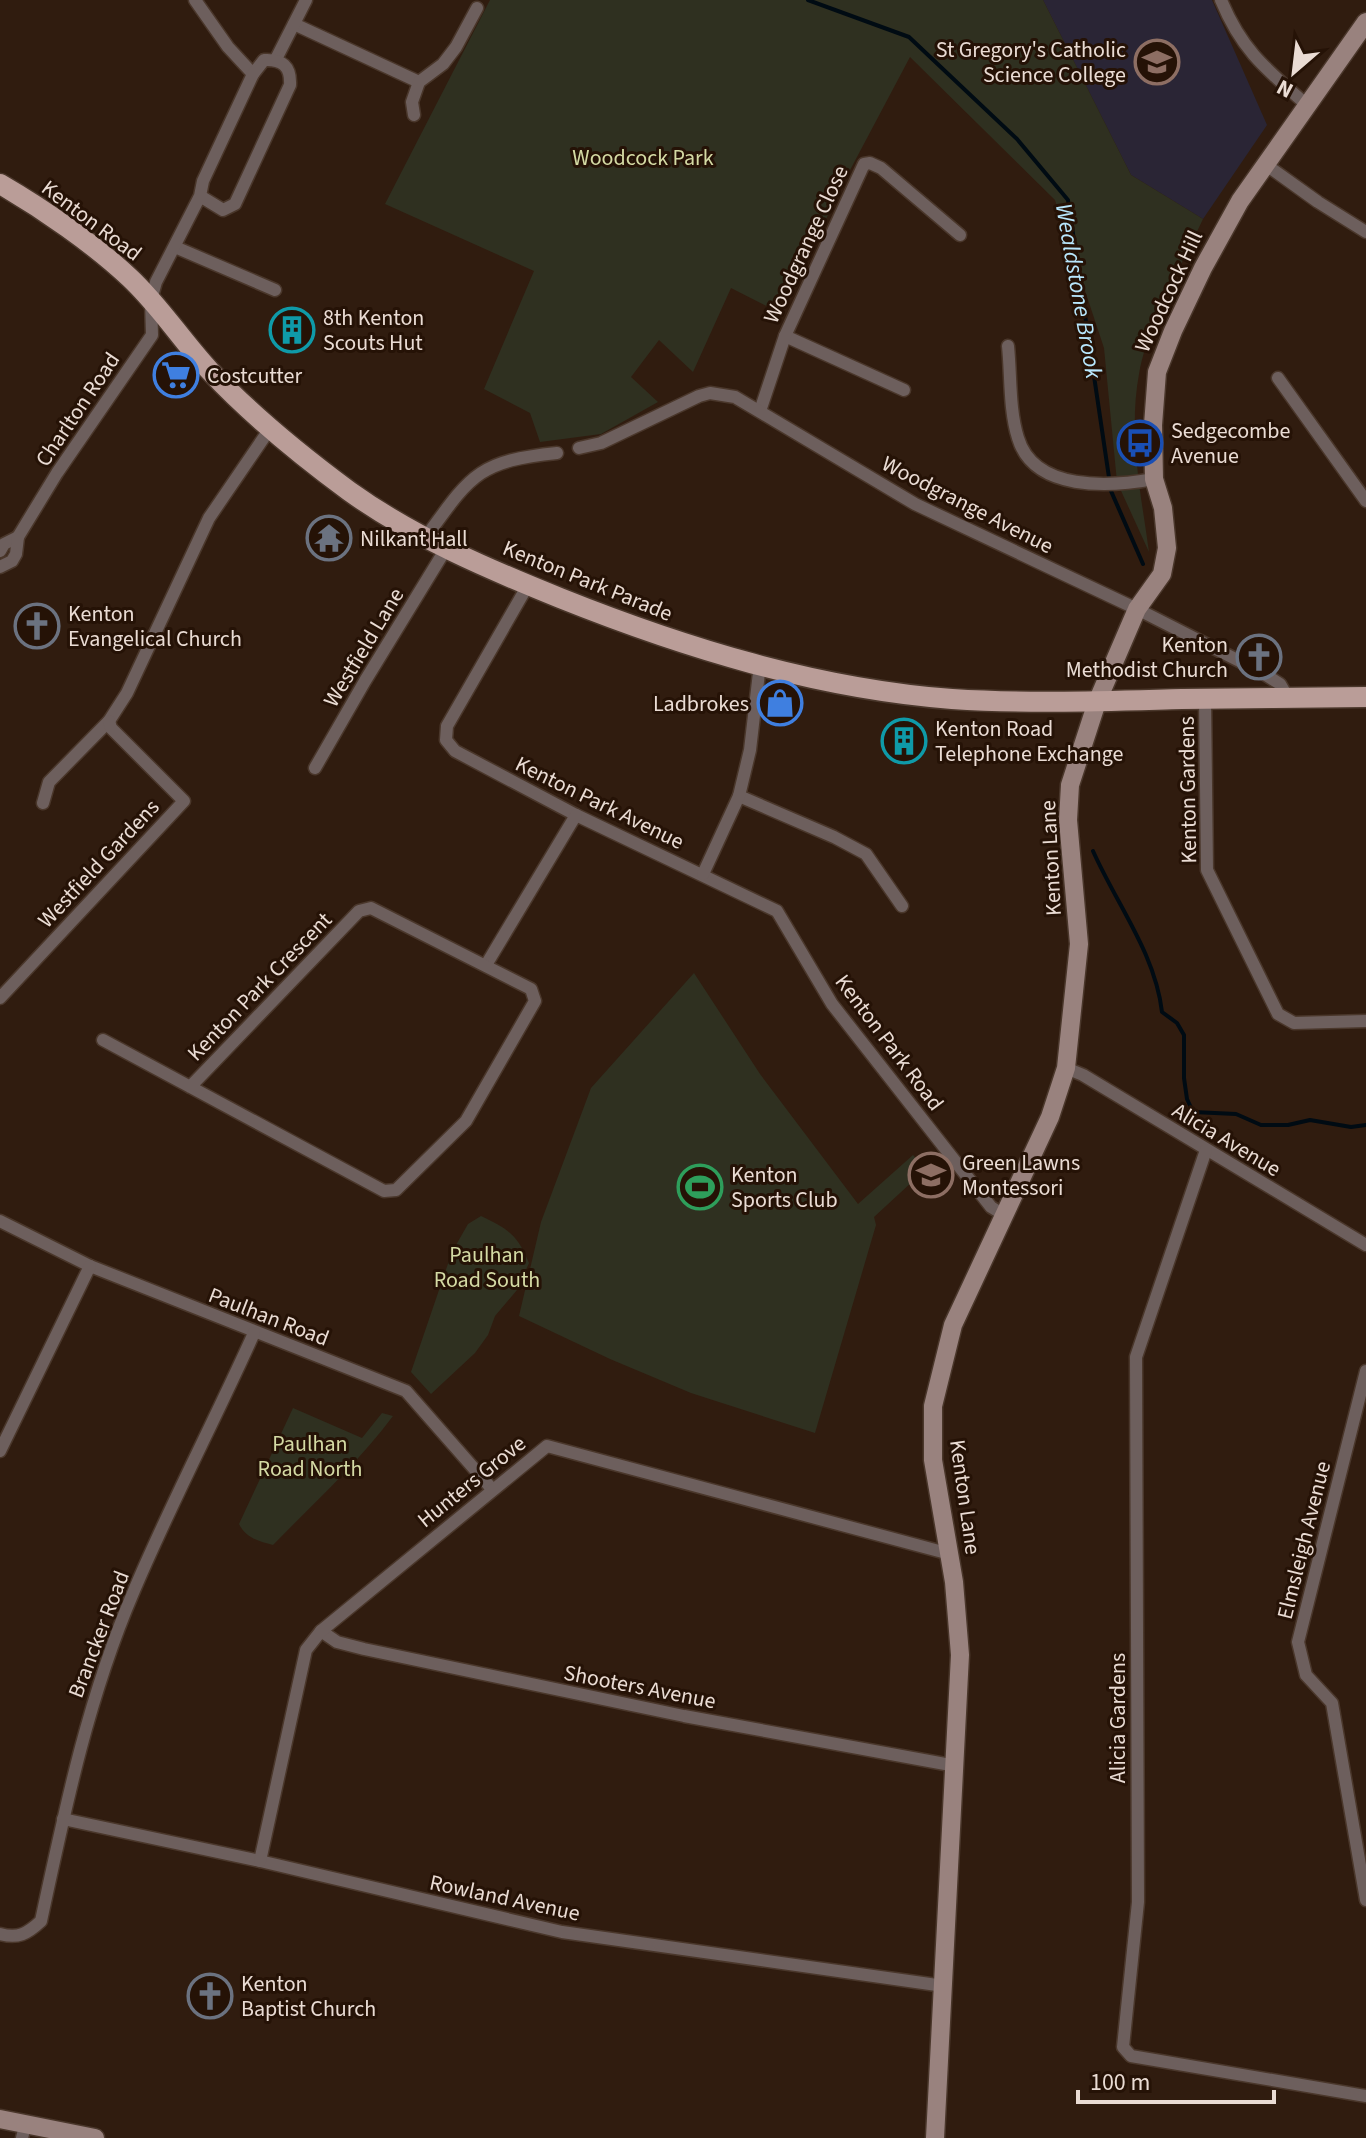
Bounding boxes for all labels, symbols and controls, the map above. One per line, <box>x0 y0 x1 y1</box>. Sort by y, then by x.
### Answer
north arrow <box>1254 32 1334 112</box>
place label: St Gregory's Catholic Science College <box>936 34 1126 91</box>
school or university icon: St Gregory's Catholic Science College <box>1133 38 1181 86</box>
text: N <box>1271 71 1299 106</box>
park label: Woodcock Park <box>572 142 714 174</box>
street label: Woodgrange Close <box>755 160 857 329</box>
street label: Kenton Road <box>35 172 148 269</box>
water label: Wealdstone Brook <box>1046 201 1111 382</box>
street label: Woodcock Hill <box>1127 225 1211 358</box>
place label: 8th Kenton Scouts Hut <box>323 302 424 359</box>
building icon: 8th Kenton Scouts Hut <box>268 306 316 354</box>
street label: Charlton Road <box>28 346 128 473</box>
supermarket icon: Costcutter <box>152 351 200 399</box>
place label: Costcutter <box>207 360 302 392</box>
place label: Sedgecombe Avenue <box>1171 415 1290 472</box>
bus stop icon: Sedgecombe Avenue <box>1116 419 1164 467</box>
street label: Woodgrange Avenue <box>876 448 1059 562</box>
temple icon: Nilkant Hall <box>305 514 353 562</box>
place label: Nilkant Hall <box>360 523 468 555</box>
street label: Kenton Park Parade <box>498 532 677 630</box>
street label: Westfield Lane <box>316 582 412 713</box>
place label: Kenton Evangelical Church <box>68 598 242 655</box>
church icon: Kenton Evangelical Church <box>13 602 61 650</box>
place label: Kenton Methodist Church <box>1066 629 1228 686</box>
church icon: Kenton Methodist Church <box>1235 633 1283 681</box>
shop icon: Ladbrokes <box>756 679 804 727</box>
place label: Ladbrokes <box>653 688 749 720</box>
place label: Kenton Road Telephone Exchange <box>935 713 1123 770</box>
street label: Kenton Gardens <box>1171 716 1205 864</box>
building icon: Kenton Road Telephone Exchange <box>880 717 928 765</box>
street label: Kenton Park Avenue <box>510 748 689 858</box>
street label: Westfield Gardens <box>31 792 167 935</box>
street label: Kenton Lane <box>1032 799 1070 917</box>
street label: Kenton Park Crescent <box>180 904 340 1069</box>
street label: Kenton Park Road <box>827 968 951 1118</box>
street label: Alicia Avenue <box>1166 1095 1287 1185</box>
place label: Green Lawns Montessori <box>962 1147 1080 1204</box>
school or university icon: Green Lawns Montessori <box>907 1151 955 1199</box>
place label: Kenton Sports Club <box>731 1159 838 1216</box>
sports icon: Kenton Sports Club <box>676 1163 724 1211</box>
park label: Paulhan Road South <box>434 1239 540 1296</box>
street label: Paulhan Road <box>204 1279 334 1355</box>
park label: Paulhan Road North <box>258 1428 362 1485</box>
street label: Hunters Grove <box>410 1428 533 1536</box>
street label: Kenton Lane <box>941 1438 989 1557</box>
street label: Elmsleigh Avenue <box>1269 1458 1339 1623</box>
street label: Brancker Road <box>60 1566 138 1703</box>
street label: Alicia Gardens <box>1102 1653 1134 1783</box>
street label: Shooters Avenue <box>561 1657 719 1717</box>
street label: Rowland Avenue <box>427 1866 583 1930</box>
place label: Kenton Baptist Church <box>241 1968 376 2025</box>
church icon: Kenton Baptist Church <box>186 1972 234 2020</box>
scale bar <box>1078 2054 1274 2104</box>
text: 100 m <box>1090 2065 1150 2100</box>

